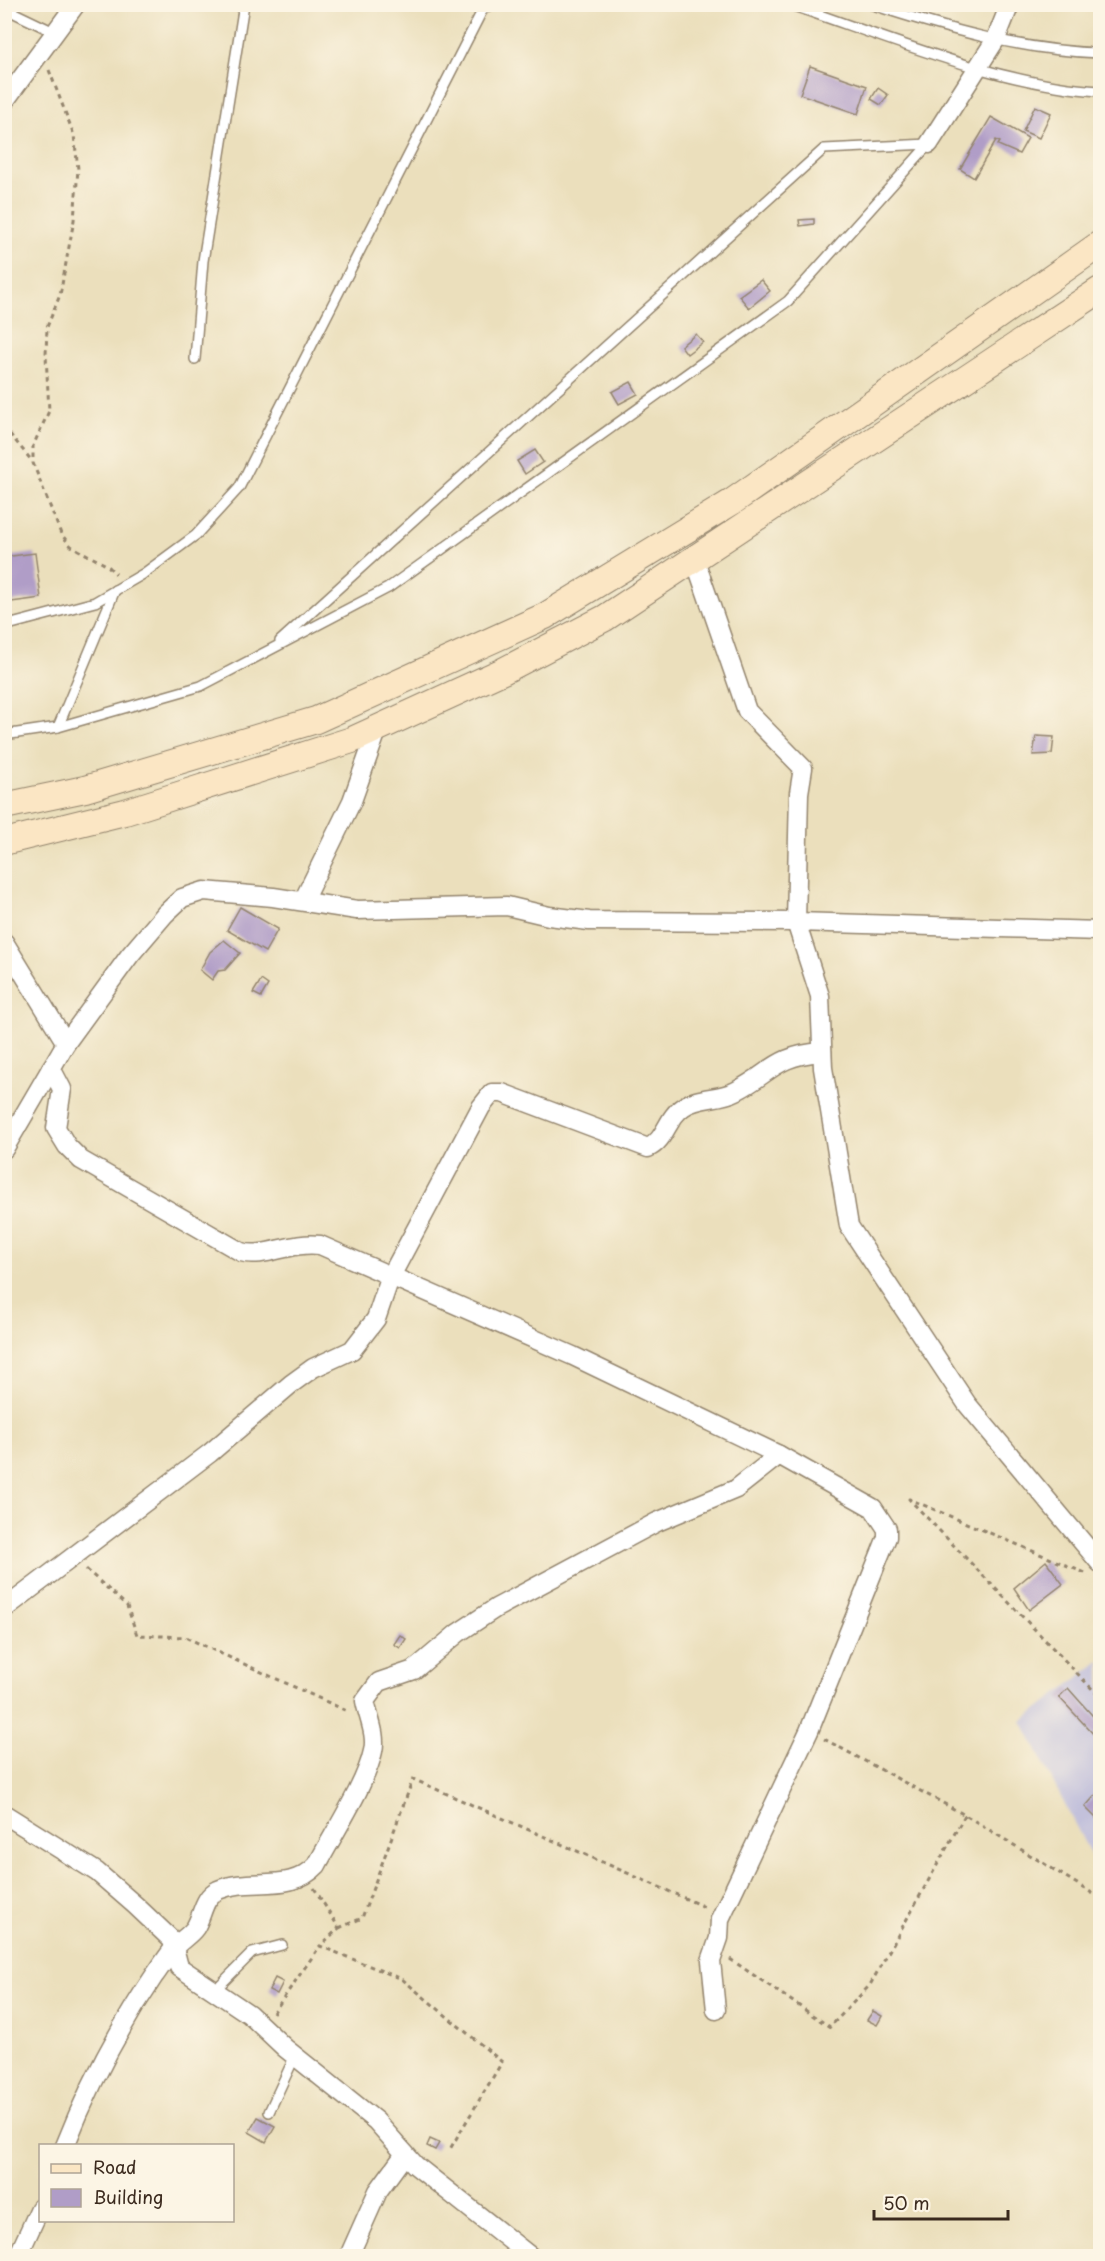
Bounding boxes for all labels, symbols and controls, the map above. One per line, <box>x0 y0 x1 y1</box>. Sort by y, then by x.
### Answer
legend <box>39 2144 234 2222</box>
text: Road <box>93 2153 137 2180</box>
text: Building <box>93 2183 163 2210</box>
scale bar <box>874 2183 1008 2221</box>
text: 50 m <box>883 2189 930 2216</box>

